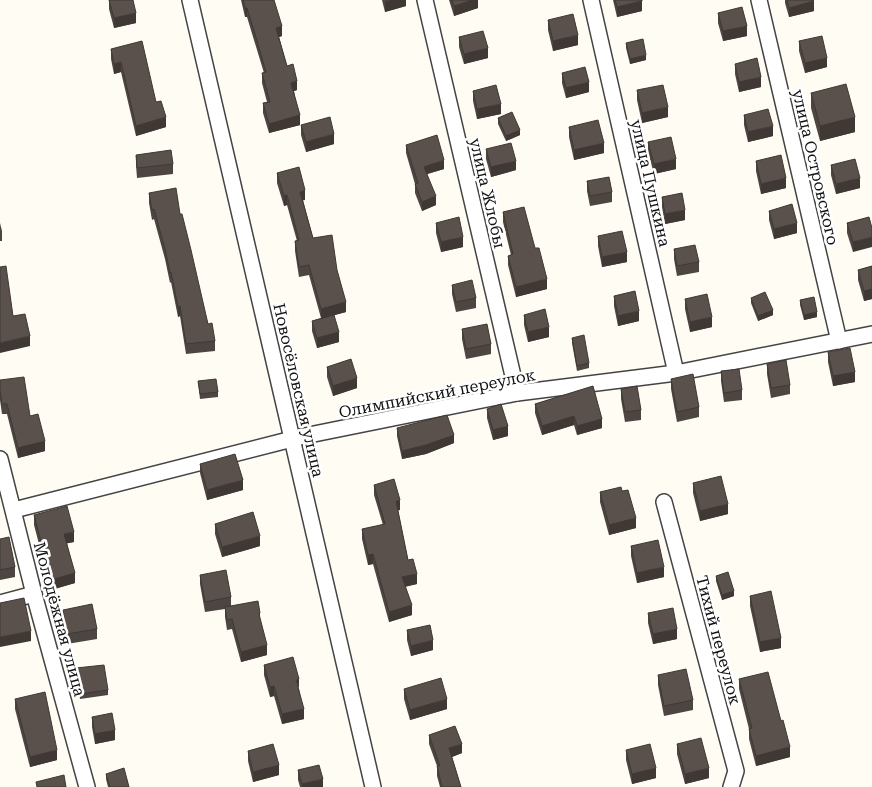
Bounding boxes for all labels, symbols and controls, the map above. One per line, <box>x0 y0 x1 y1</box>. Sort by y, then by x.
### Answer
street label: улица Островского <box>788 87 843 247</box>
street label: улица Пушкина <box>627 118 674 249</box>
street label: улица Жлобы <box>466 136 509 250</box>
street label: Новосёловская улица <box>269 301 328 479</box>
street label: Олимпийский переулок <box>337 365 537 422</box>
street label: Молодёжная улица <box>30 540 89 699</box>
street label: Тихий переулок <box>692 573 745 707</box>

